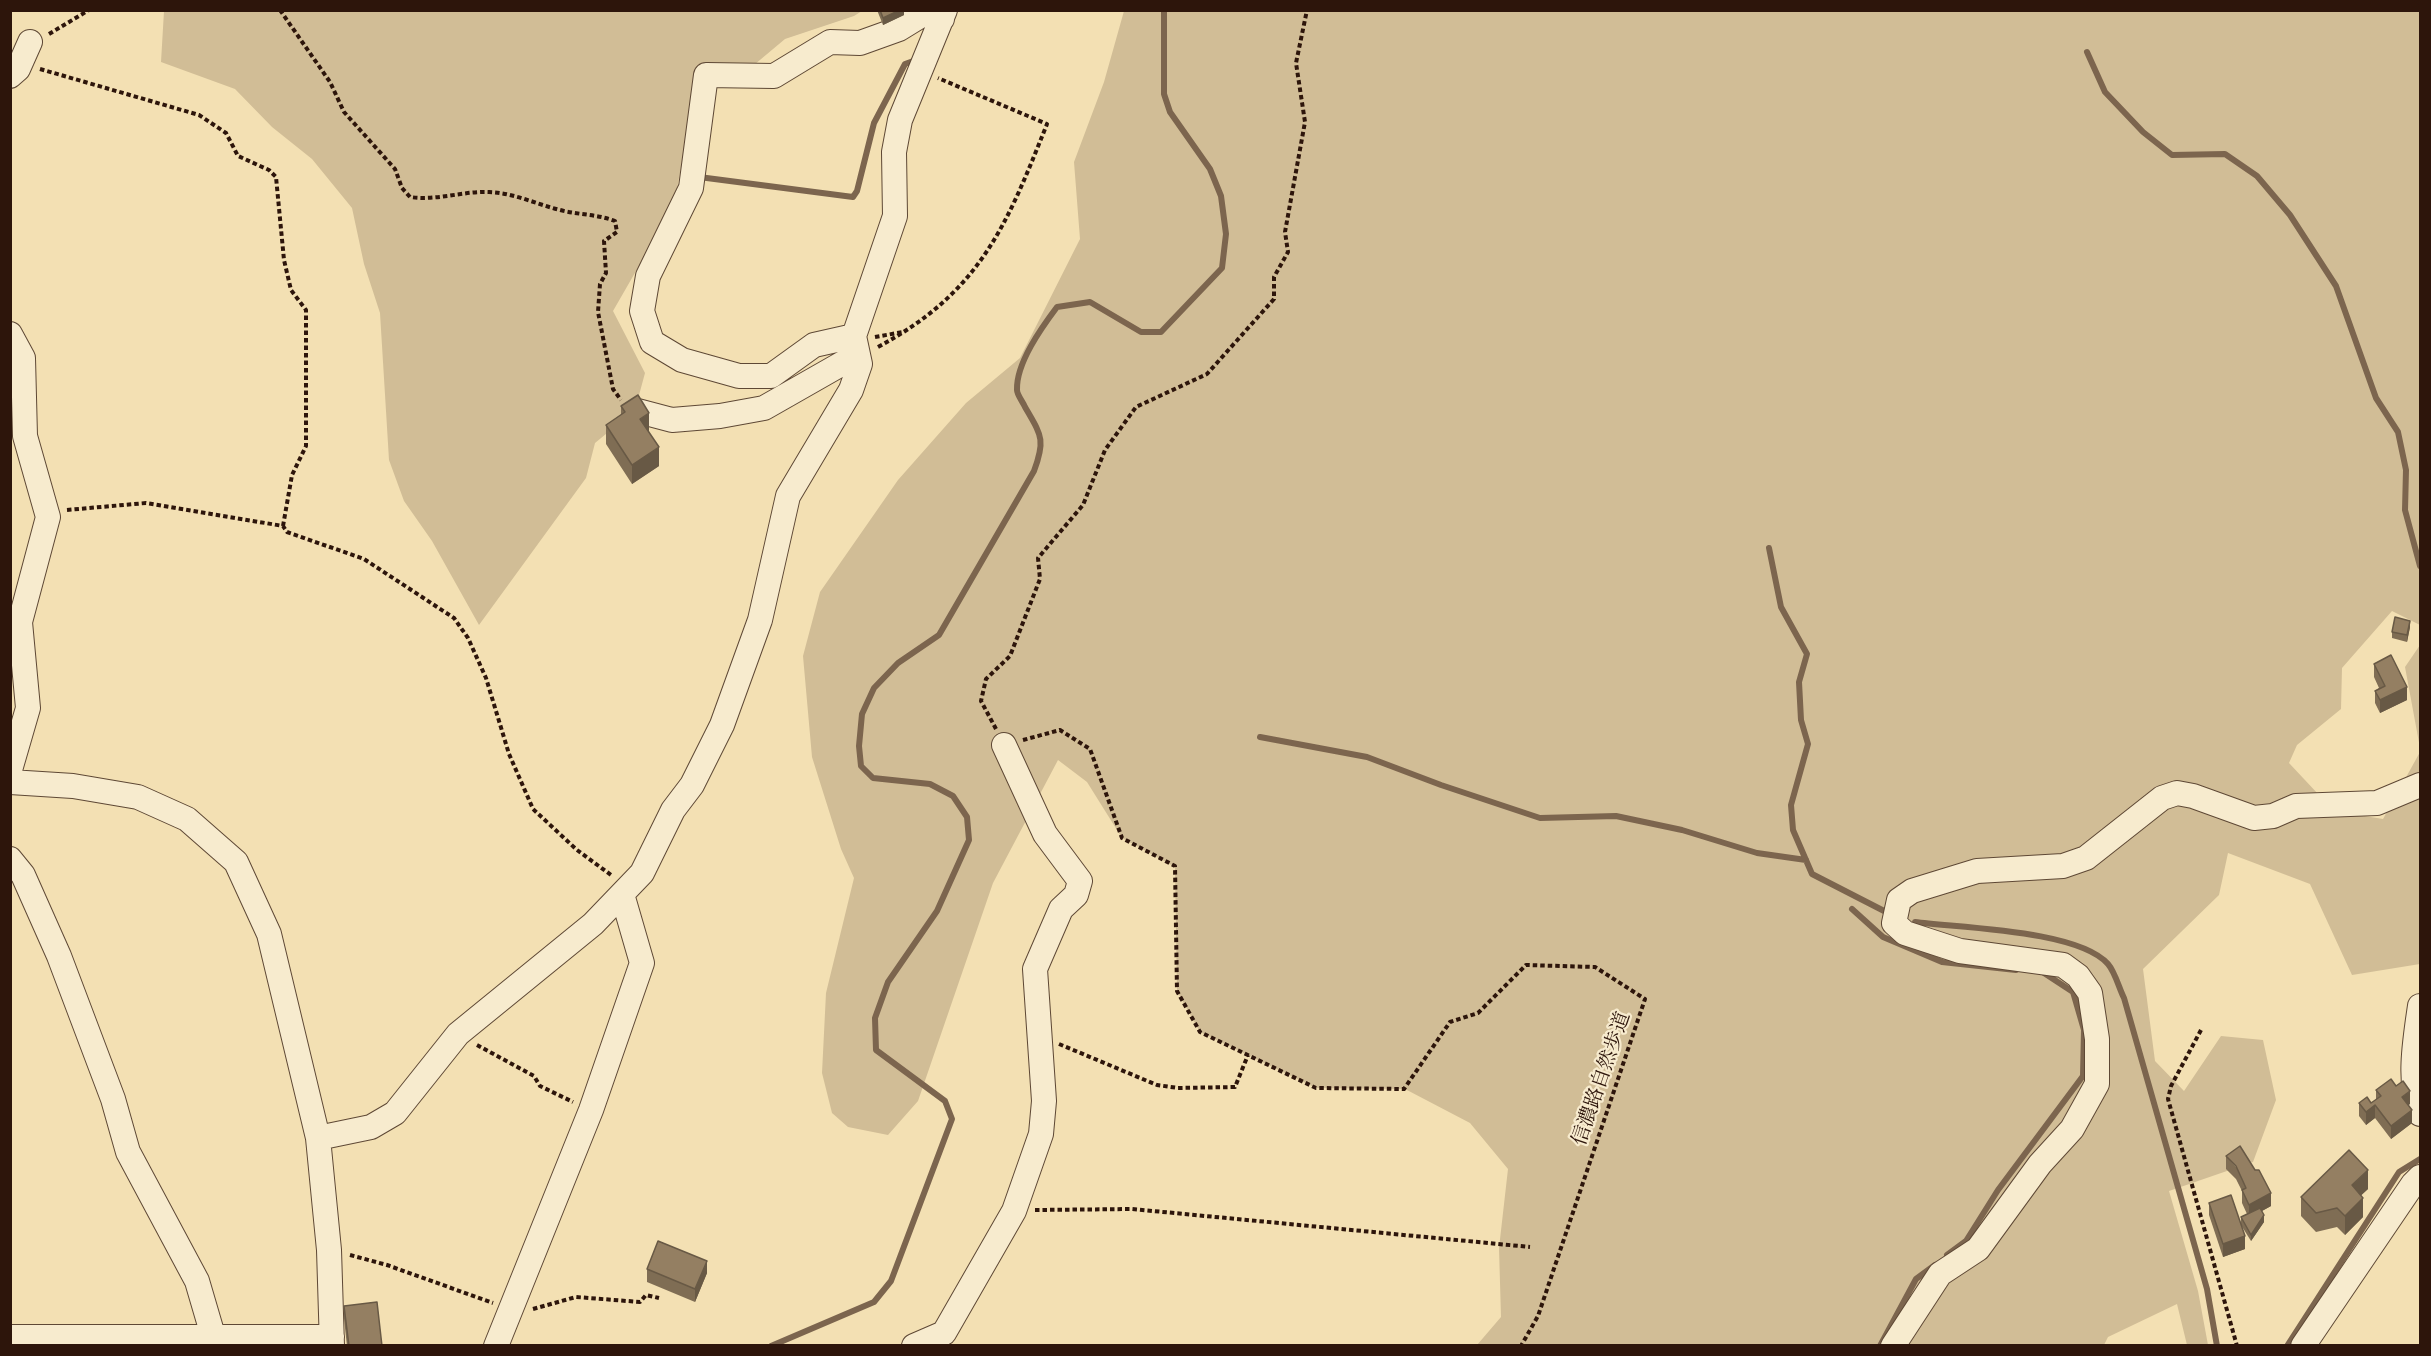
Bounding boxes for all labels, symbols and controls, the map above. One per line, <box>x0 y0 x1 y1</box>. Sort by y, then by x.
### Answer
street label: 信濃路自然歩道 <box>1568 1009 1636 1149</box>

